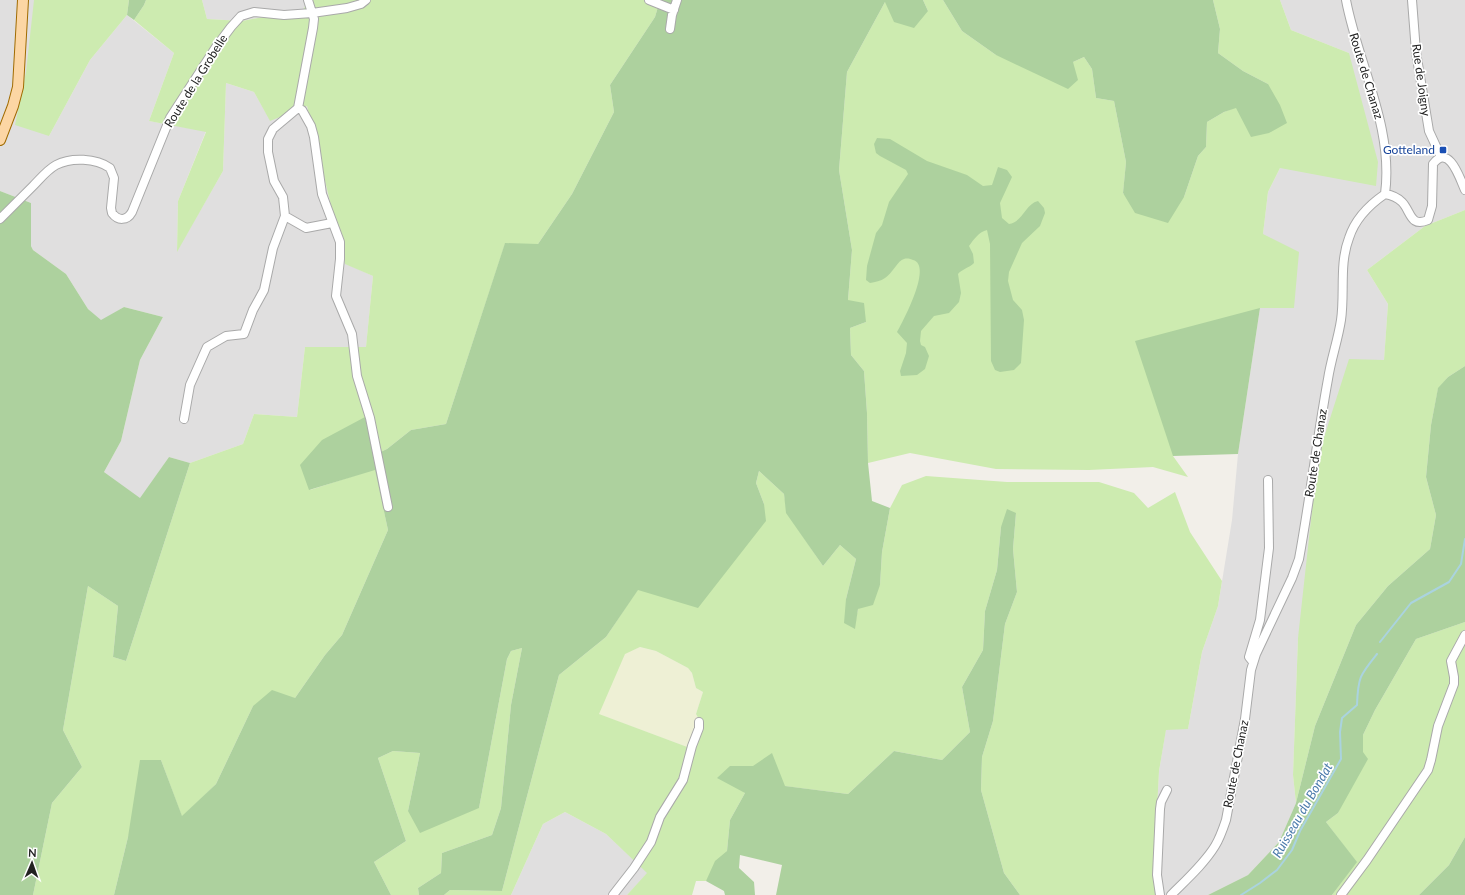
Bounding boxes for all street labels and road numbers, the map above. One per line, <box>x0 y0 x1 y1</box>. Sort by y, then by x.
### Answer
street label: Route de la Grobelle <box>161 31 230 130</box>
street label: Route de Chanaz <box>1346 31 1387 121</box>
street label: Rue de Joigny <box>1409 43 1434 118</box>
street label: Route de Chanaz <box>1301 407 1330 498</box>
street label: Route de Chanaz <box>1220 718 1251 809</box>

